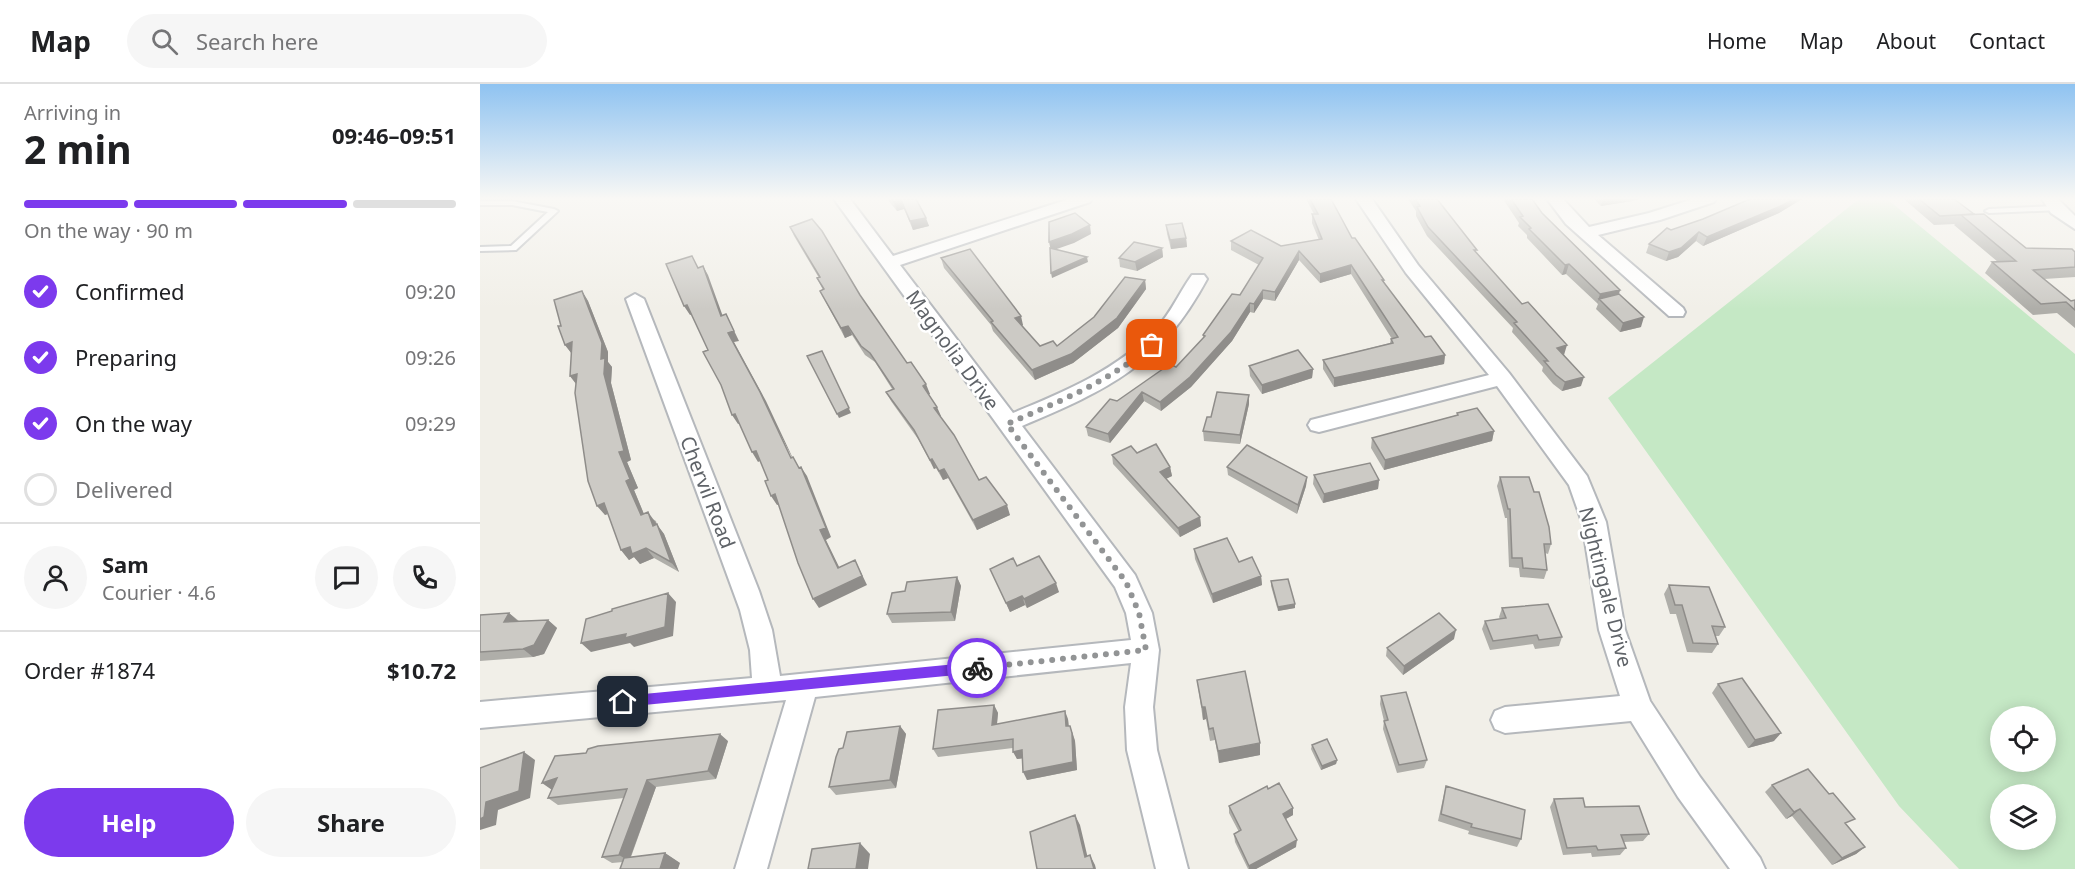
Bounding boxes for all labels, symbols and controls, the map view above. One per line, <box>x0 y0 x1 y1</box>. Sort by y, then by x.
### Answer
search box <box>127 14 547 68</box>
text: Map <box>30 22 91 60</box>
icon: search <box>148 25 181 58</box>
text: Search here <box>196 26 318 56</box>
text: Home <box>1707 27 1767 55</box>
text: Map <box>1800 27 1843 55</box>
text: About <box>1876 27 1936 55</box>
text: Contact <box>1969 27 2045 55</box>
text: Arriving in <box>24 99 121 126</box>
text: 09:46–09:51 <box>332 120 456 150</box>
text: 2 min <box>24 122 131 175</box>
text: On the way · 90 m <box>24 217 193 244</box>
icon: check <box>24 275 57 308</box>
text: Confirmed <box>75 276 185 306</box>
text: 09:20 <box>405 278 456 305</box>
street label: Magnolia Drive <box>900 284 1006 416</box>
pin <box>1126 319 1177 370</box>
icon: bag <box>1135 328 1168 361</box>
icon: check <box>24 341 57 374</box>
text: Preparing <box>75 342 177 372</box>
text: 09:26 <box>405 344 456 371</box>
icon: check <box>24 407 57 440</box>
text: On the way <box>75 408 192 438</box>
text: 09:29 <box>405 410 456 437</box>
street label: Chervil Road <box>674 432 742 552</box>
text: Delivered <box>75 474 173 504</box>
street label: Nightingale Drive <box>1573 504 1639 670</box>
button: person <box>24 546 87 609</box>
button: chat <box>315 546 378 609</box>
button: phone <box>393 546 456 609</box>
text: Sam <box>102 549 149 579</box>
text: Courier · 4.6 <box>102 579 216 606</box>
courier <box>947 638 1007 698</box>
icon: bike <box>961 652 994 685</box>
text: Order #1874 <box>24 655 155 685</box>
text: $10.72 <box>387 655 456 685</box>
pin <box>597 676 648 727</box>
icon: home <box>606 685 639 718</box>
map controls <box>1990 706 2056 850</box>
button: locate <box>1990 706 2056 772</box>
button: layers <box>1990 784 2056 850</box>
button: Help <box>24 788 234 857</box>
button: Share <box>246 788 456 857</box>

